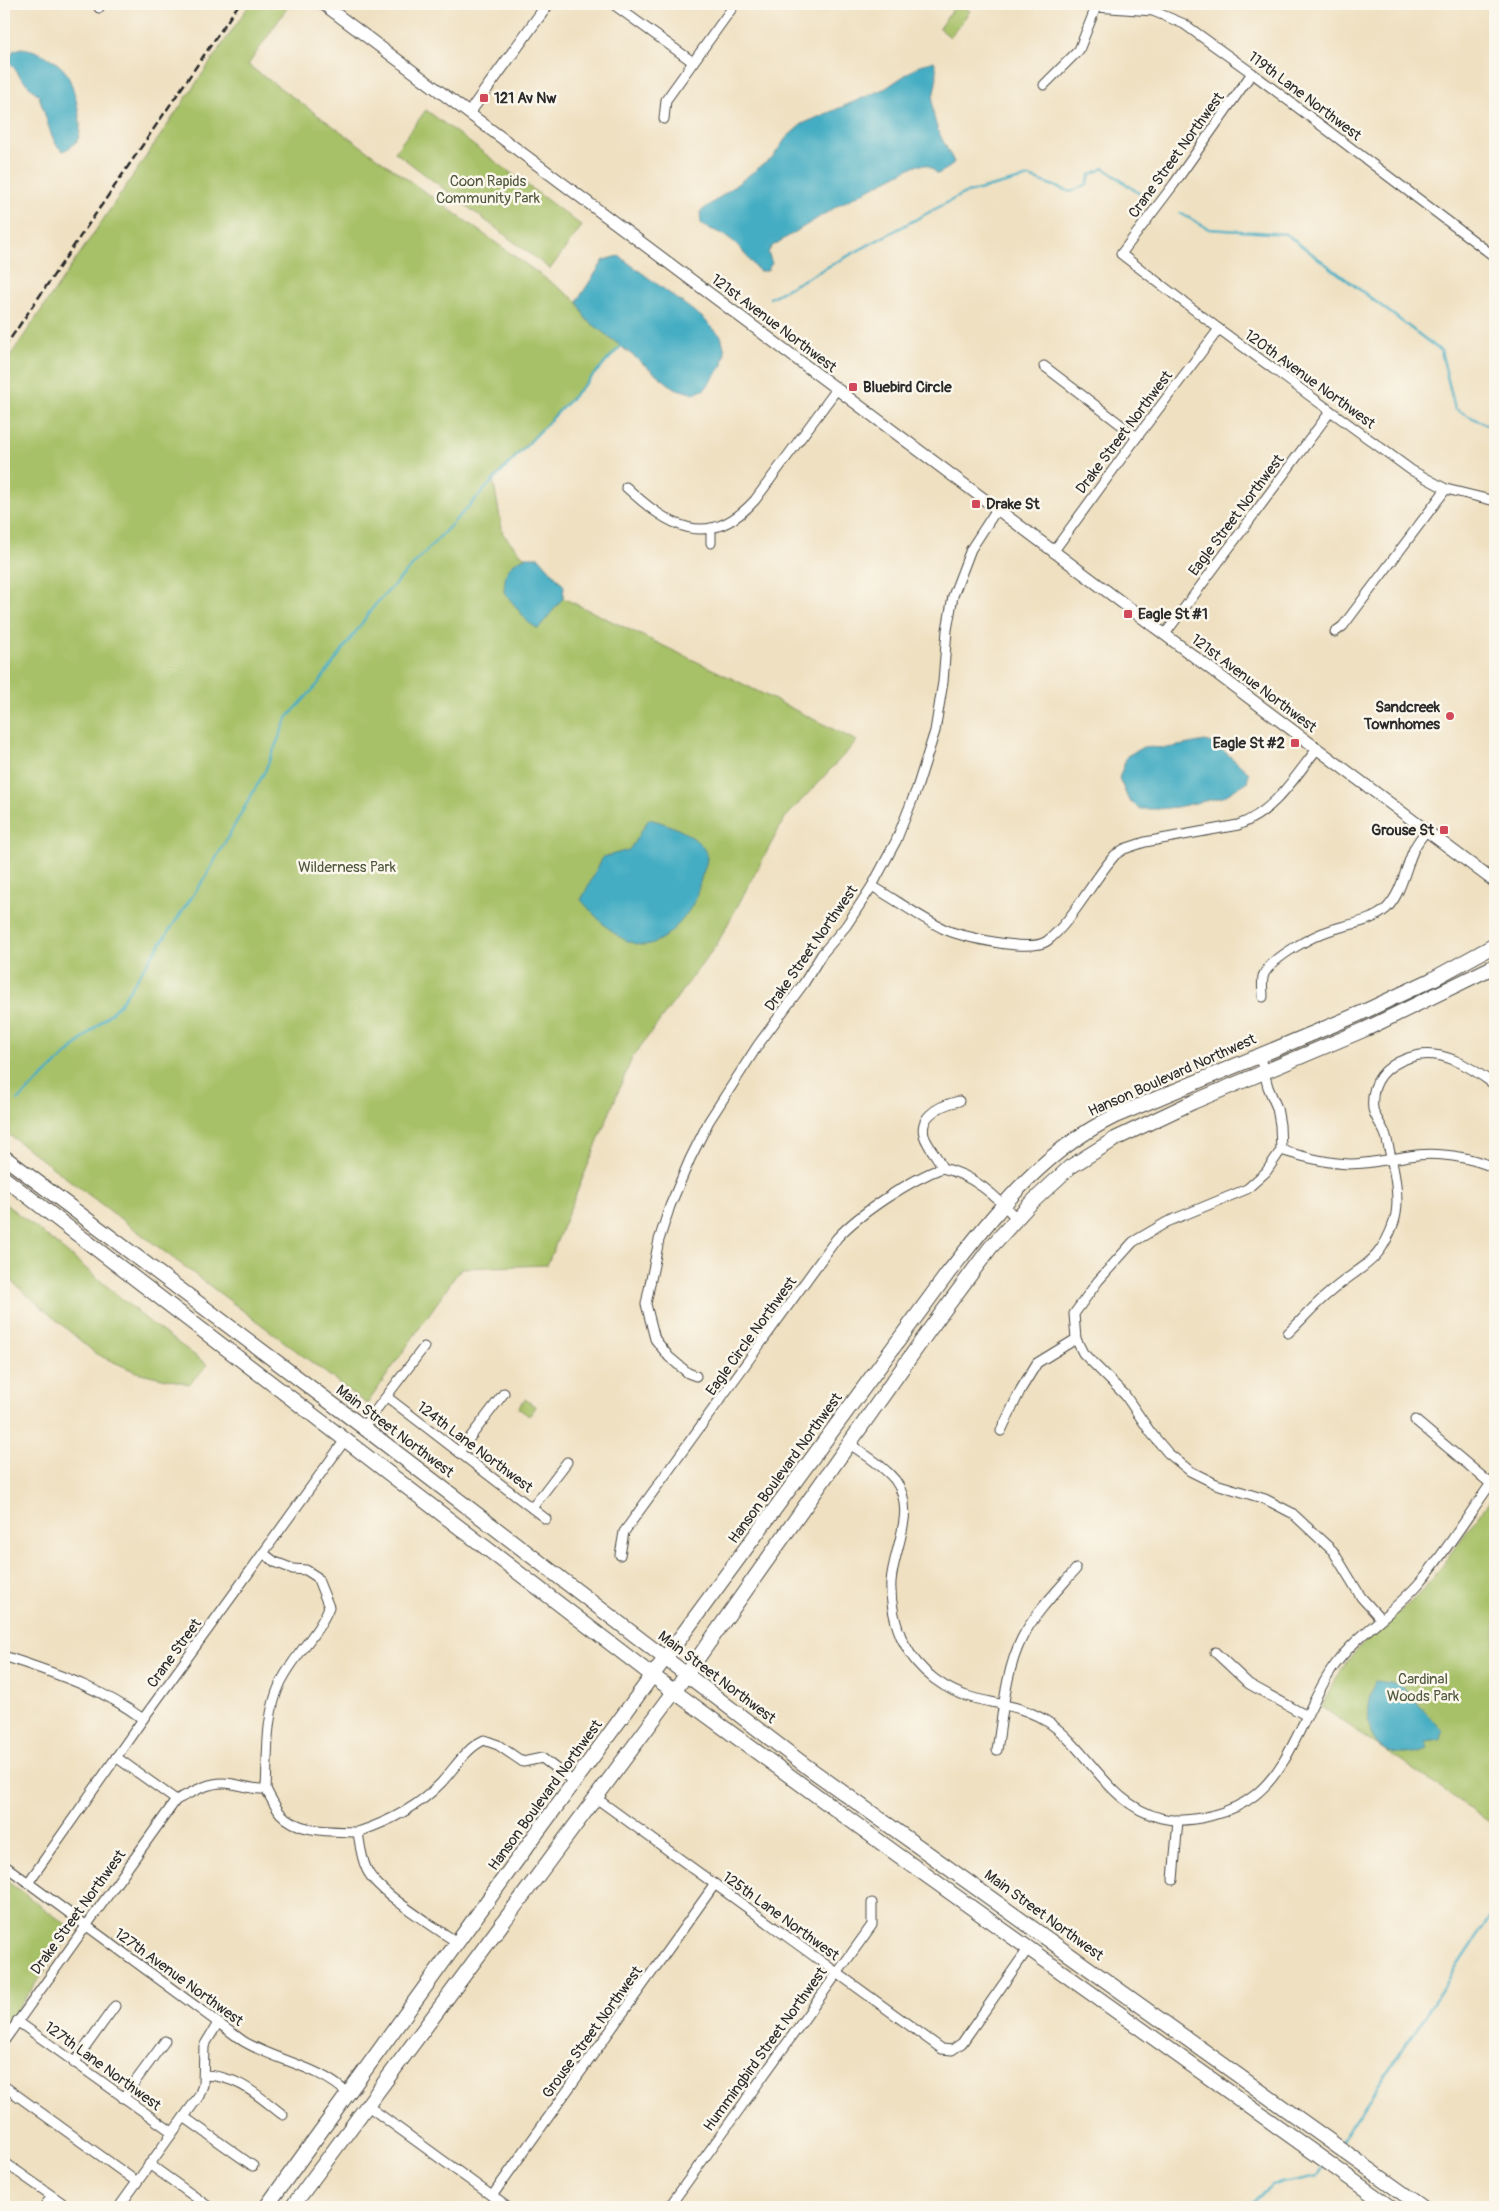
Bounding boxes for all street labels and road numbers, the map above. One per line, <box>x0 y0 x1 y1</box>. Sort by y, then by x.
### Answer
street label: 119th Lane Northwest <box>1244 48 1366 146</box>
street label: Crane Street Northwest <box>1124 88 1229 222</box>
street label: 121st Avenue Northwest <box>707 270 841 377</box>
street label: 120th Avenue Northwest <box>1241 326 1380 434</box>
street label: Drake Street Northwest <box>1072 366 1178 498</box>
street label: Eagle Street Northwest <box>1184 450 1289 580</box>
street label: 121st Avenue Northwest <box>1187 630 1321 737</box>
street label: Drake Street Northwest <box>761 881 863 1015</box>
street label: Hanson Boulevard Northwest <box>1085 1029 1260 1121</box>
street label: Eagle Circle Northwest <box>702 1272 802 1400</box>
street label: Main Street Northwest <box>332 1381 458 1483</box>
street label: Hanson Boulevard Northwest <box>724 1388 847 1547</box>
street label: 124th Lane Northwest <box>413 1398 537 1498</box>
street label: Crane Street <box>143 1614 206 1692</box>
street label: Main Street Northwest <box>654 1627 780 1729</box>
street label: Hanson Boulevard Northwest <box>484 1715 607 1874</box>
street label: Drake Street Northwest <box>27 1845 131 1978</box>
street label: Main Street Northwest <box>980 1866 1108 1966</box>
street label: 125th Lane Northwest <box>719 1868 844 1966</box>
street label: 127th Avenue Northwest <box>111 1924 248 2031</box>
street label: Grouse Street Northwest <box>538 1962 647 2102</box>
street label: Hummingbird Street Northwest <box>699 1963 832 2135</box>
street label: 127th Lane Northwest <box>41 2018 166 2116</box>

